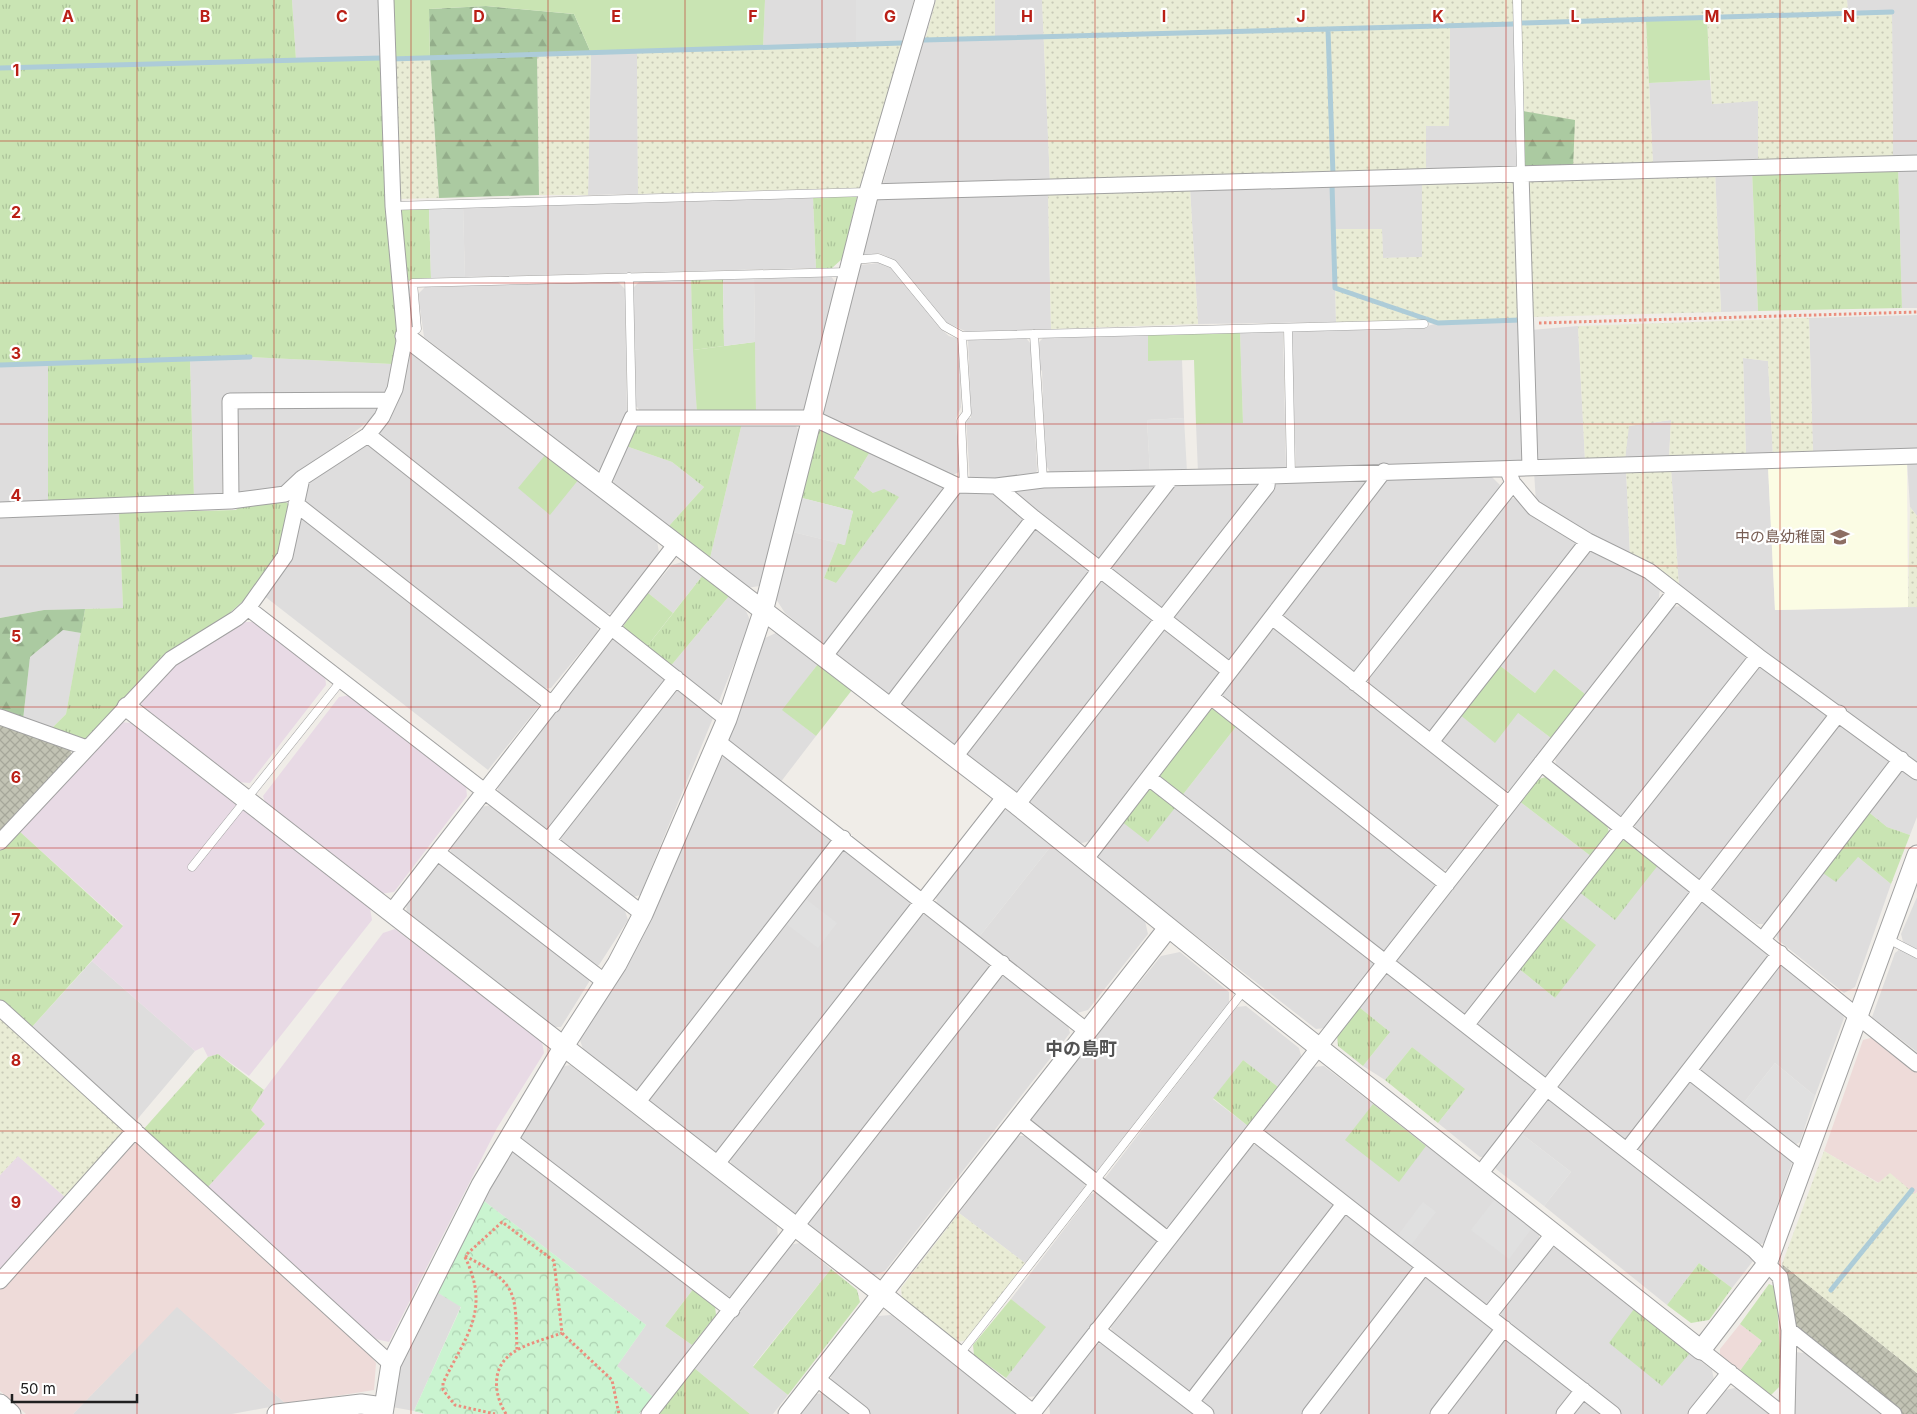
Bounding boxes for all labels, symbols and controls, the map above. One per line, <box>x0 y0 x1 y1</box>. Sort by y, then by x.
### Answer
text: A <box>62 6 74 26</box>
text: B <box>200 6 210 26</box>
text: C <box>336 6 348 26</box>
text: D <box>473 6 485 26</box>
text: E <box>611 6 621 26</box>
text: F <box>748 6 758 26</box>
text: G <box>884 6 896 26</box>
text: H <box>1021 6 1033 26</box>
text: I <box>1162 6 1166 26</box>
text: J <box>1296 6 1306 26</box>
text: K <box>1432 6 1444 26</box>
text: L <box>1570 6 1580 26</box>
text: M <box>1705 6 1719 26</box>
text: N <box>1843 6 1855 26</box>
text: 1 <box>13 60 19 80</box>
text: 2 <box>11 202 21 222</box>
text: 3 <box>11 343 21 363</box>
text: 4 <box>11 485 22 505</box>
school or university icon: 中の島幼稚園 <box>1829 526 1851 548</box>
place label: 中の島幼稚園 <box>1735 527 1825 546</box>
text: 5 <box>11 626 21 646</box>
text: 6 <box>11 767 21 787</box>
text: 7 <box>11 909 21 929</box>
district label: 中の島町 <box>1045 1038 1117 1059</box>
text: 8 <box>11 1050 21 1070</box>
text: 9 <box>11 1192 21 1212</box>
scale bar <box>12 1372 138 1404</box>
text: 50 m <box>20 1379 56 1398</box>

